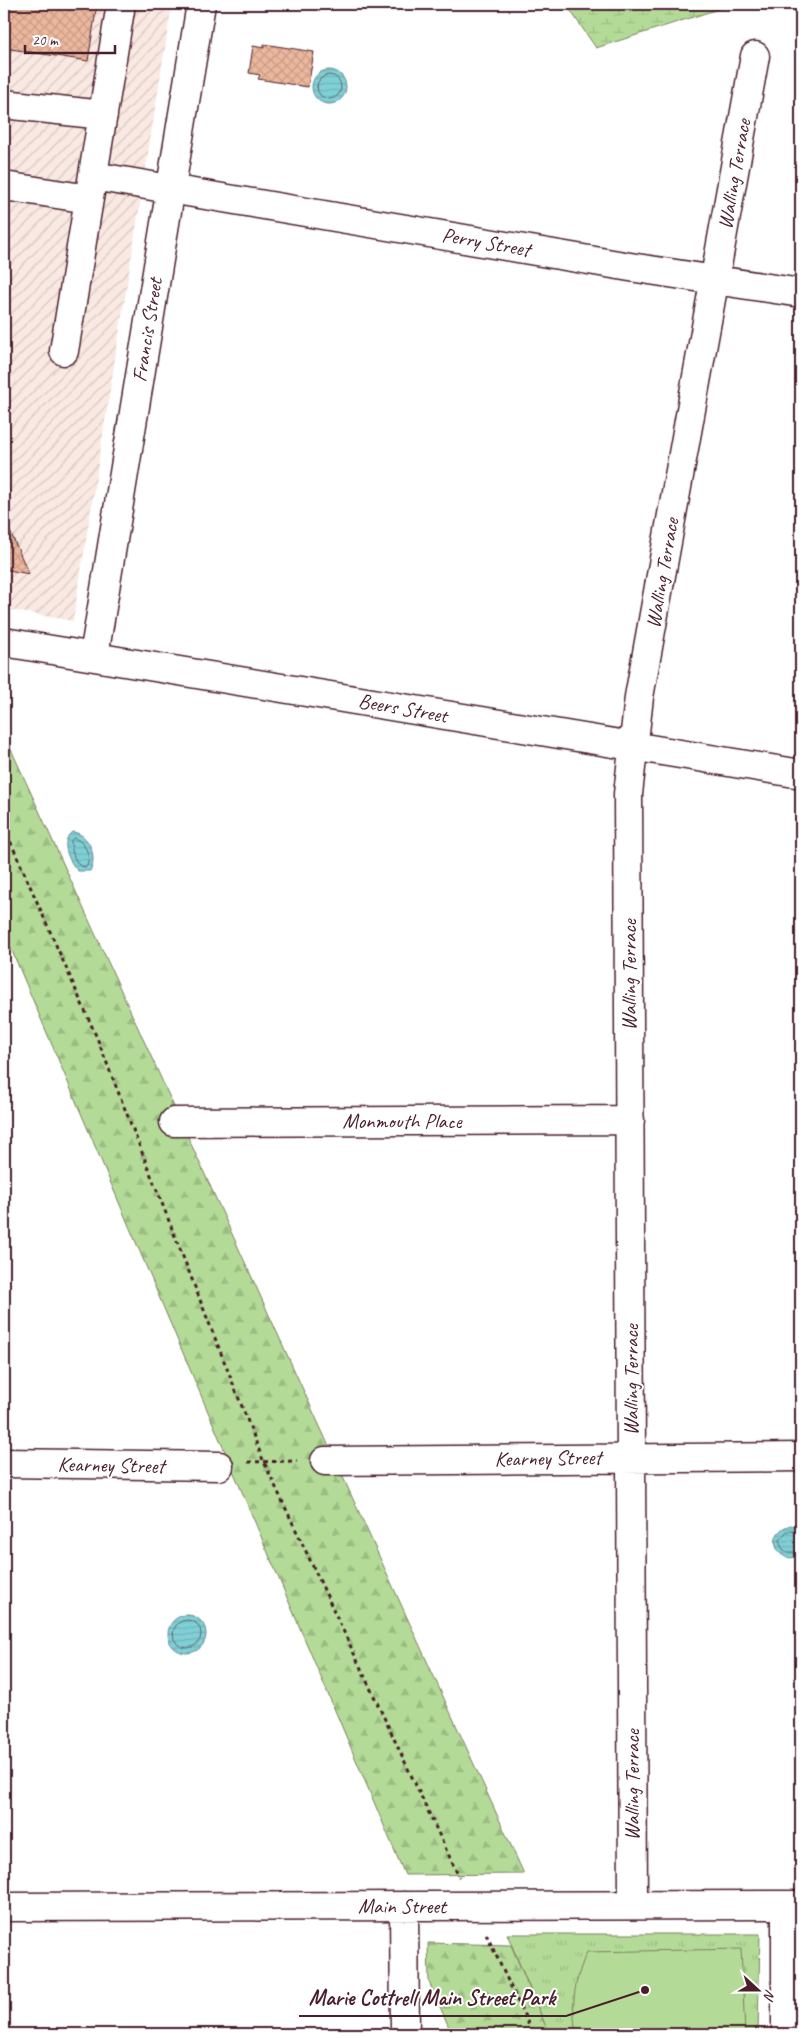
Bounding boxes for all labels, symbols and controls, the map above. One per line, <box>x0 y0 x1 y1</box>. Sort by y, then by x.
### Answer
scale bar <box>25 22 115 54</box>
text: 20 m <box>32 31 59 50</box>
street label: Walling Terrace <box>712 116 757 231</box>
street label: Perry Street <box>440 221 535 263</box>
street label: Francis Street <box>126 274 168 384</box>
street label: Walling Terrace <box>640 515 685 630</box>
street label: Beers Street <box>357 687 451 729</box>
street label: Walling Terrace <box>616 918 642 1031</box>
street label: Monmouth Place <box>343 1108 463 1134</box>
street label: Walling Terrace <box>618 1323 644 1436</box>
street label: Kearney Street <box>494 1444 605 1472</box>
street label: Kearney Street <box>57 1451 168 1479</box>
street label: Walling Terrace <box>619 1728 645 1841</box>
street label: Main Street <box>358 1893 448 1919</box>
north arrow <box>732 1966 782 2016</box>
callout: Marie Cottrell Main Street Park <box>299 1979 566 2016</box>
text: Marie Cottrell Main Street Park <box>309 1984 557 2012</box>
text: N <box>759 1987 779 2004</box>

